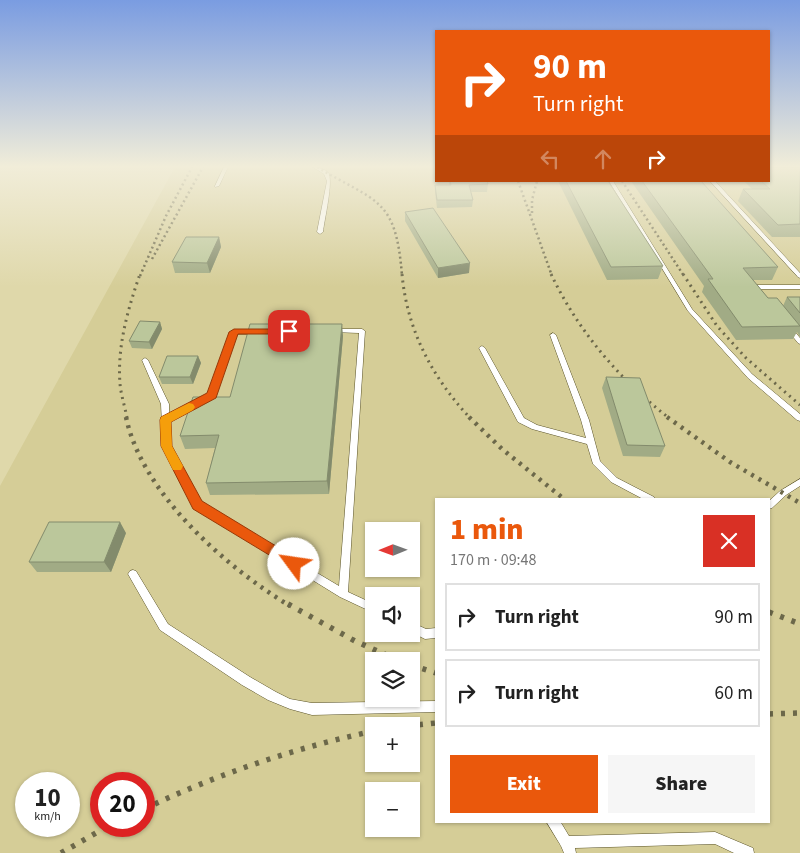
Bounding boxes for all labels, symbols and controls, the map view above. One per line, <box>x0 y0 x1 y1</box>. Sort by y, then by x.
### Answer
text: 90 m <box>533 42 607 92</box>
icon: right <box>450 50 515 115</box>
text: Turn right <box>533 88 623 120</box>
icon: left <box>536 145 564 173</box>
icon: ahead <box>589 145 617 173</box>
icon: right <box>642 145 670 173</box>
pin <box>268 310 310 352</box>
icon: arrive <box>275 317 303 345</box>
text: 1 min <box>450 508 524 551</box>
button: close <box>703 515 755 567</box>
north arrow <box>365 522 420 578</box>
map controls <box>365 522 420 837</box>
position arrow <box>267 537 319 589</box>
text: 170 m · 09:48 <box>450 549 537 571</box>
button: sound <box>365 587 420 642</box>
icon: right <box>452 603 480 631</box>
text: Turn right <box>495 604 579 631</box>
text: 90 m <box>715 604 753 631</box>
button: layers <box>365 652 420 707</box>
icon: right <box>452 679 480 707</box>
text: Turn right <box>495 680 579 707</box>
text: 60 m <box>715 680 753 707</box>
button: + <box>365 717 420 772</box>
button: Exit <box>450 755 598 813</box>
button: Share <box>608 755 755 813</box>
speed limit sign: 20 <box>90 772 155 837</box>
text: 10 <box>34 780 61 816</box>
button: − <box>365 782 420 837</box>
text: km/h <box>34 808 61 825</box>

